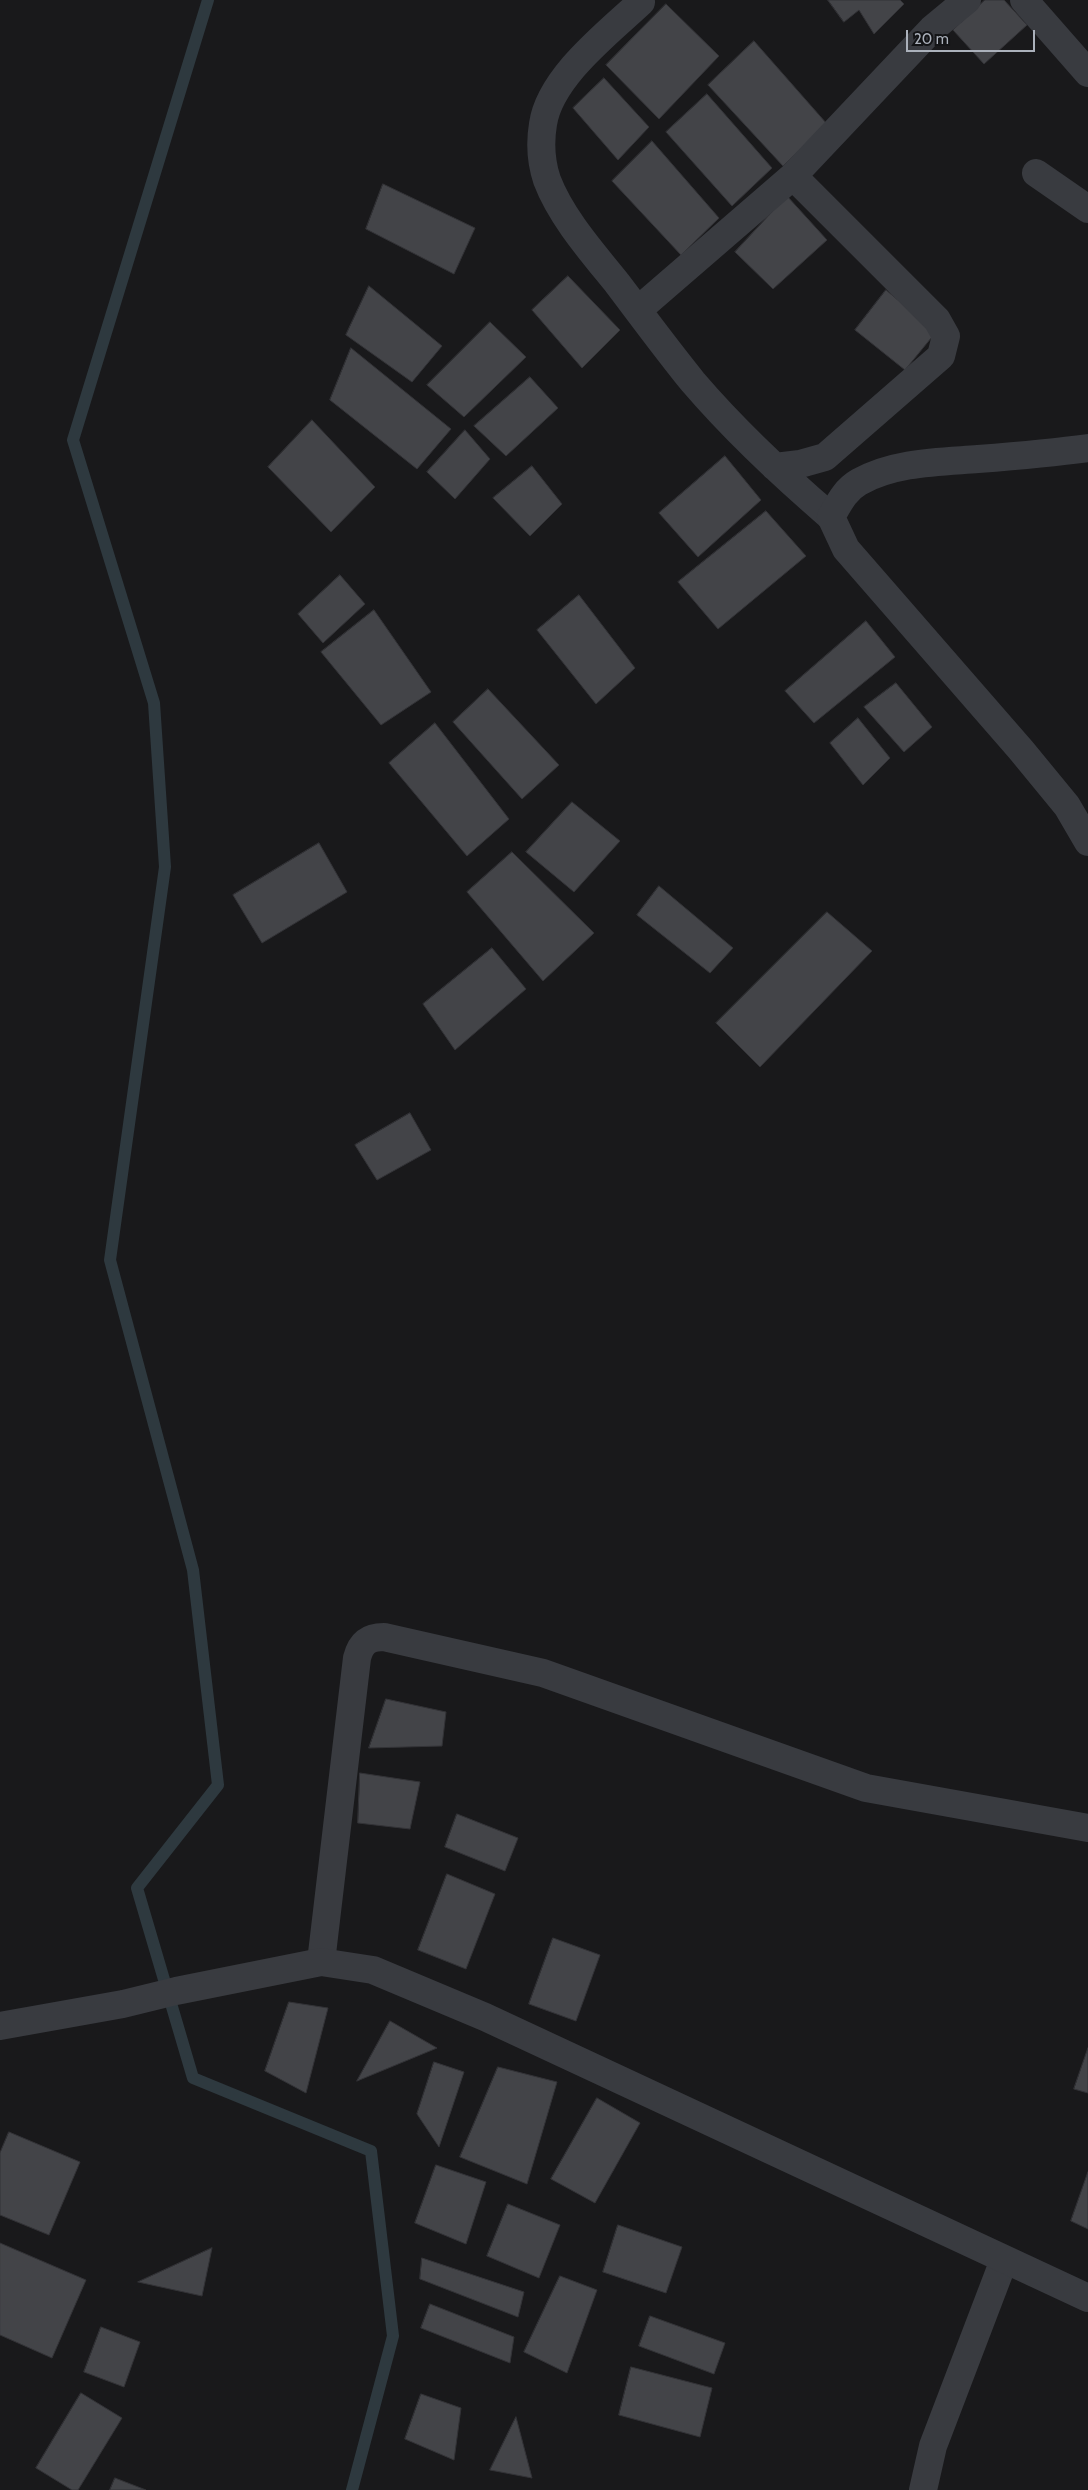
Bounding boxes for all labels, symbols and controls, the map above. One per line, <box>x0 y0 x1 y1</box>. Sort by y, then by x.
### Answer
scale bar <box>908 20 1037 52</box>
text: 20 m <box>914 30 949 48</box>

